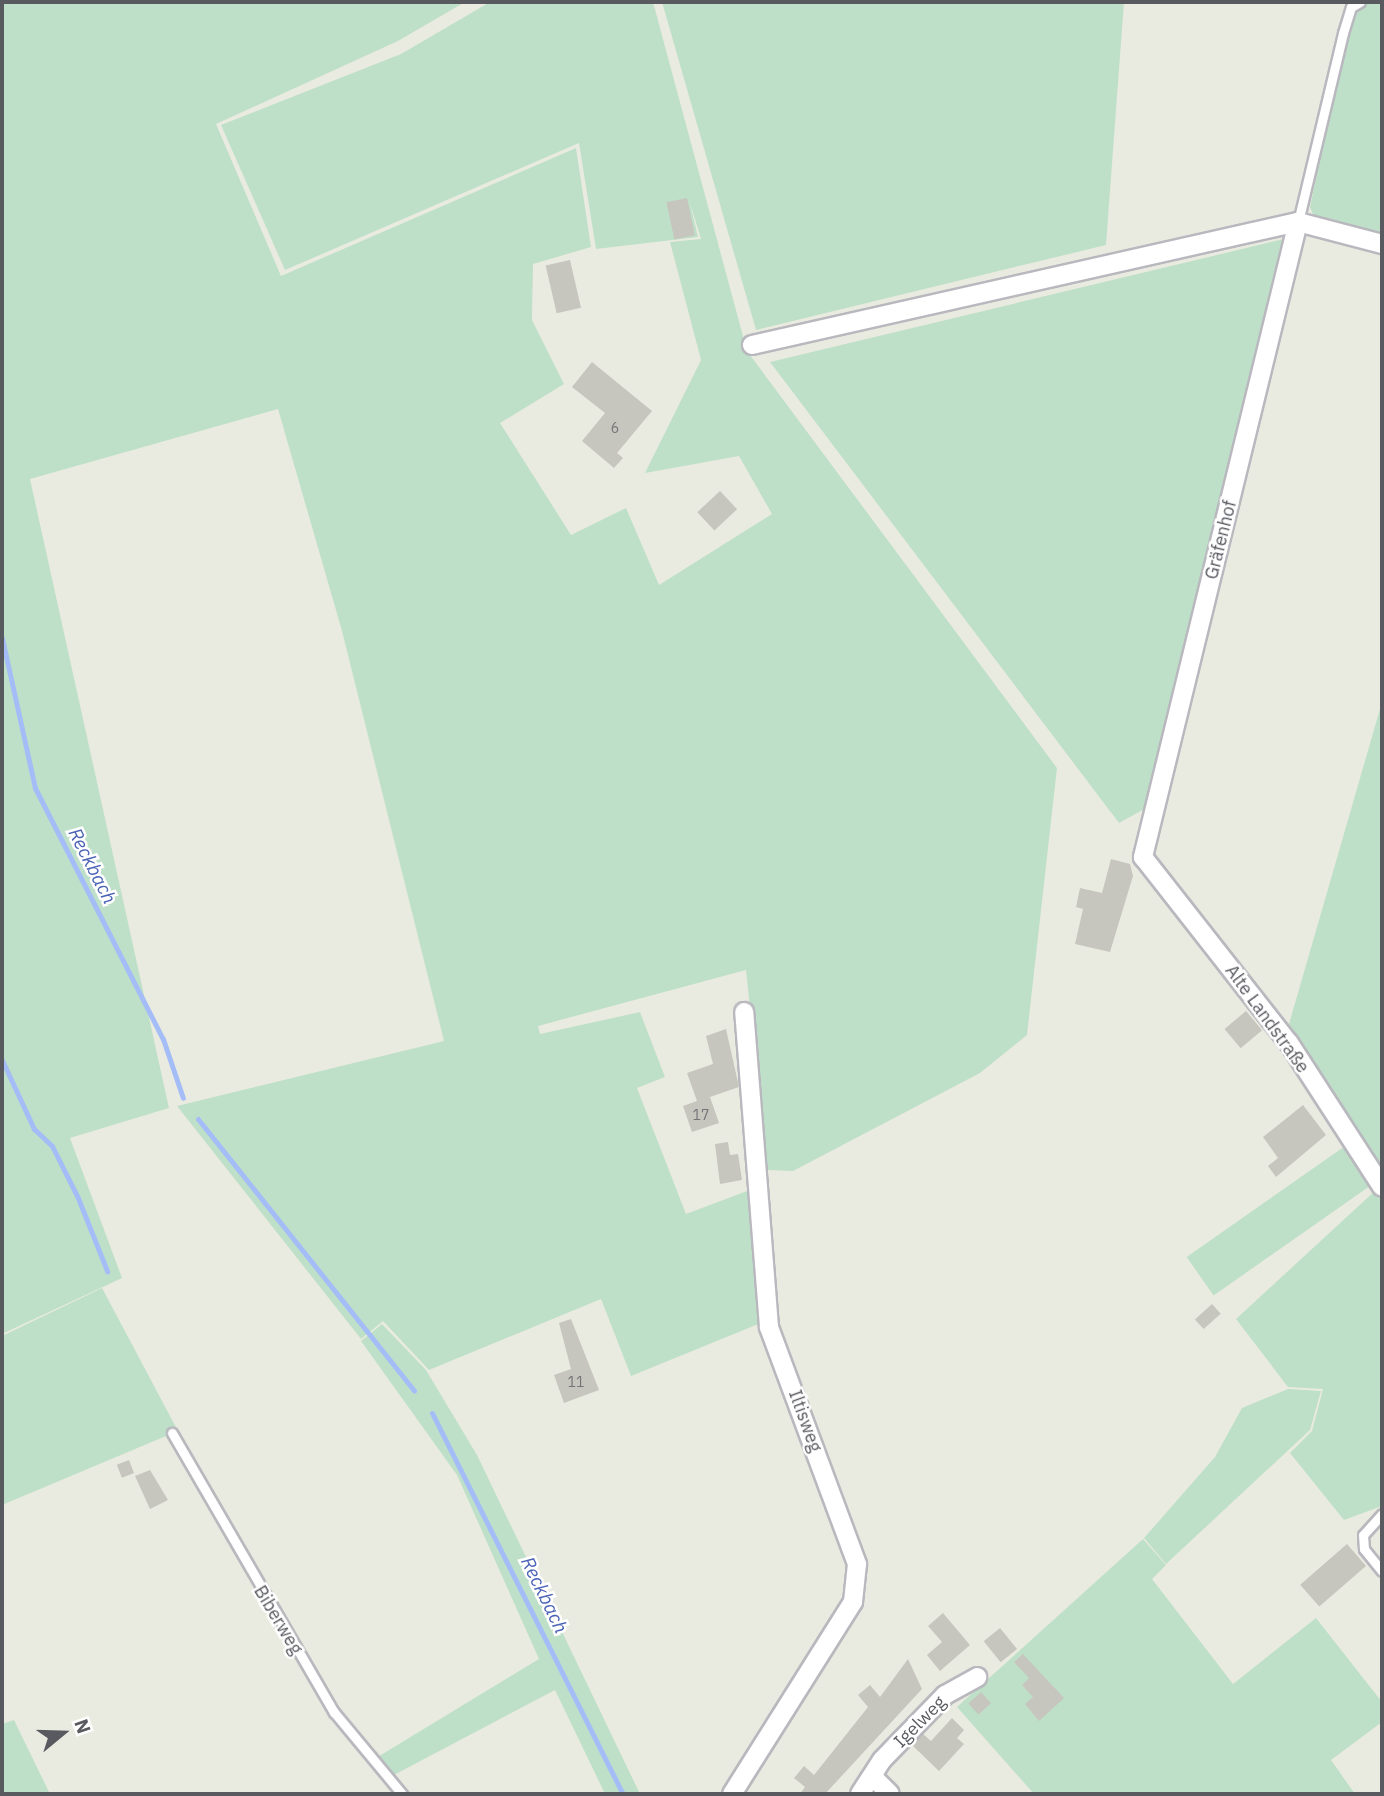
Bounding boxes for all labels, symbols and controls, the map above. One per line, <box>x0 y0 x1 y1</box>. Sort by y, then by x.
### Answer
house number: 6 <box>611 420 619 436</box>
street label: Gräfenhof <box>1201 498 1241 582</box>
water label: Reckbach <box>63 824 121 908</box>
street label: Alte Landstraße <box>1220 961 1314 1077</box>
house number: 17 <box>693 1107 709 1123</box>
house number: 11 <box>568 1374 584 1390</box>
street label: Iltisweg <box>784 1387 826 1455</box>
water label: Reckbach <box>516 1553 572 1637</box>
street label: Biberweg <box>249 1582 307 1658</box>
street label: Igelweg <box>890 1692 950 1752</box>
north arrow <box>28 1698 98 1768</box>
text: N <box>69 1716 96 1737</box>

